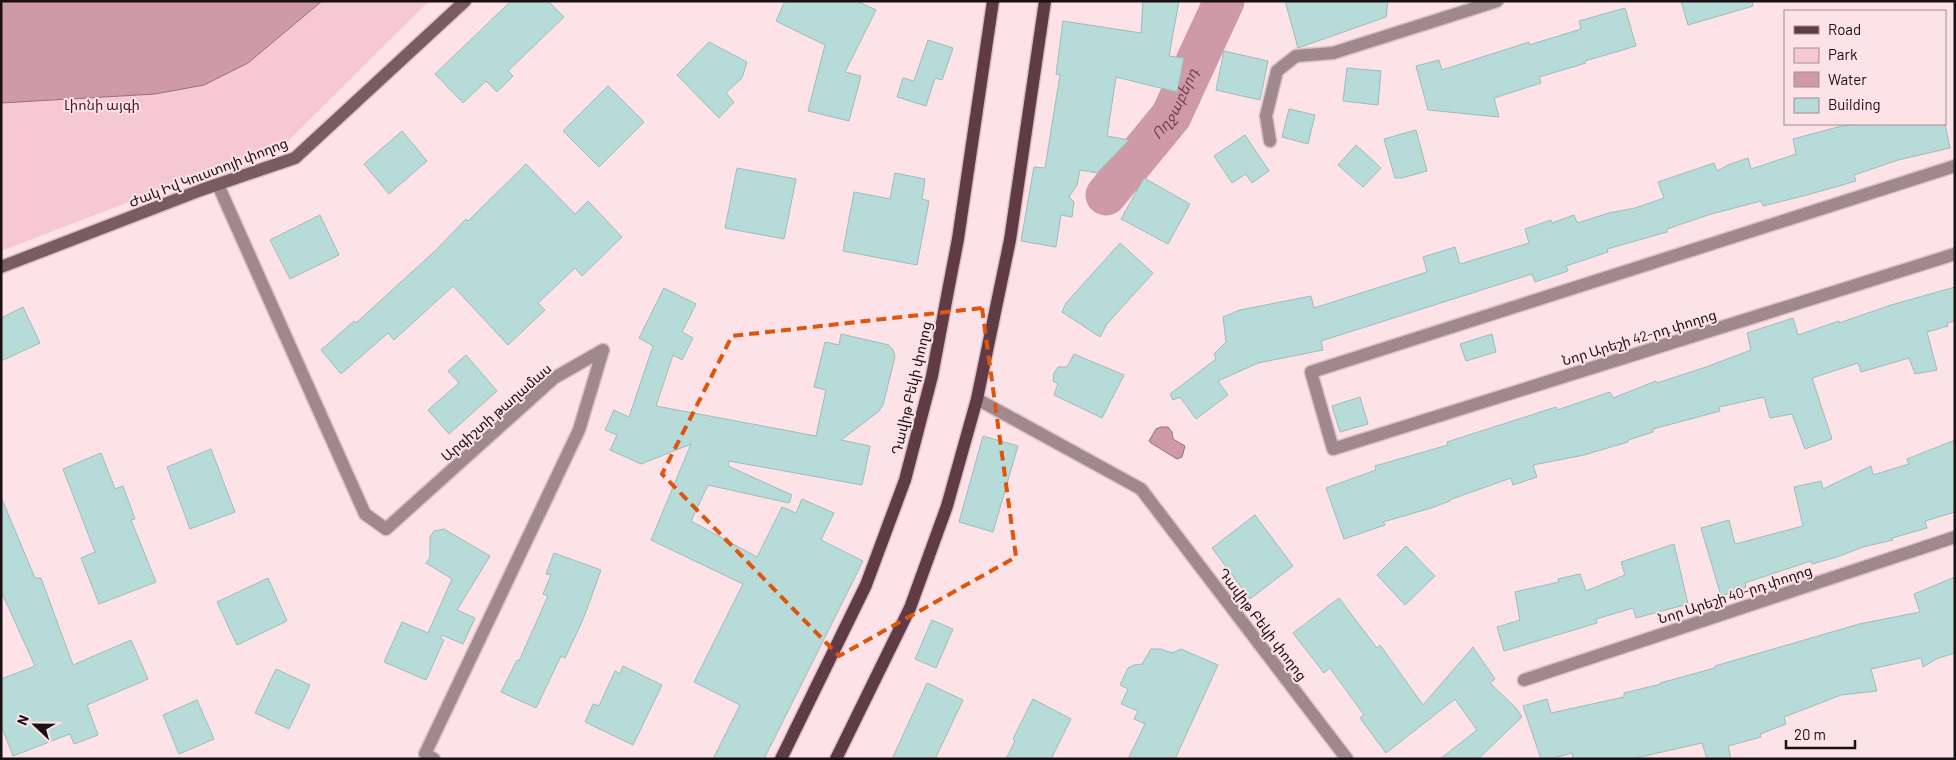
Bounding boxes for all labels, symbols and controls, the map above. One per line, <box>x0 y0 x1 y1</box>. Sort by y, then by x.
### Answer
legend <box>1784 10 1946 125</box>
text: Road <box>1828 20 1861 38</box>
text: Park <box>1828 45 1858 63</box>
water label: Ողջաբերդ <box>1147 65 1202 142</box>
text: Water <box>1828 70 1867 88</box>
text: Building <box>1828 95 1881 113</box>
park label: Լիոնի այգի <box>64 96 140 113</box>
street label: Ժակ Իվ Կուստոյի փողոց <box>126 134 290 210</box>
street label: Նոր Արեշի 42-րդ փողոց <box>1560 305 1718 369</box>
street label: Դավիթ Բեկի փողոց <box>887 320 935 456</box>
street label: Արգիշտի թաղամաս <box>437 360 555 464</box>
street label: Նոր Արեշի 40-րդ փողոց <box>1656 561 1814 627</box>
street label: Դավիթ Բեկի փողոց <box>1215 564 1311 684</box>
north arrow <box>10 700 60 750</box>
text: N <box>13 712 32 727</box>
scale bar <box>1786 718 1855 750</box>
text: 20 m <box>1794 725 1826 743</box>

